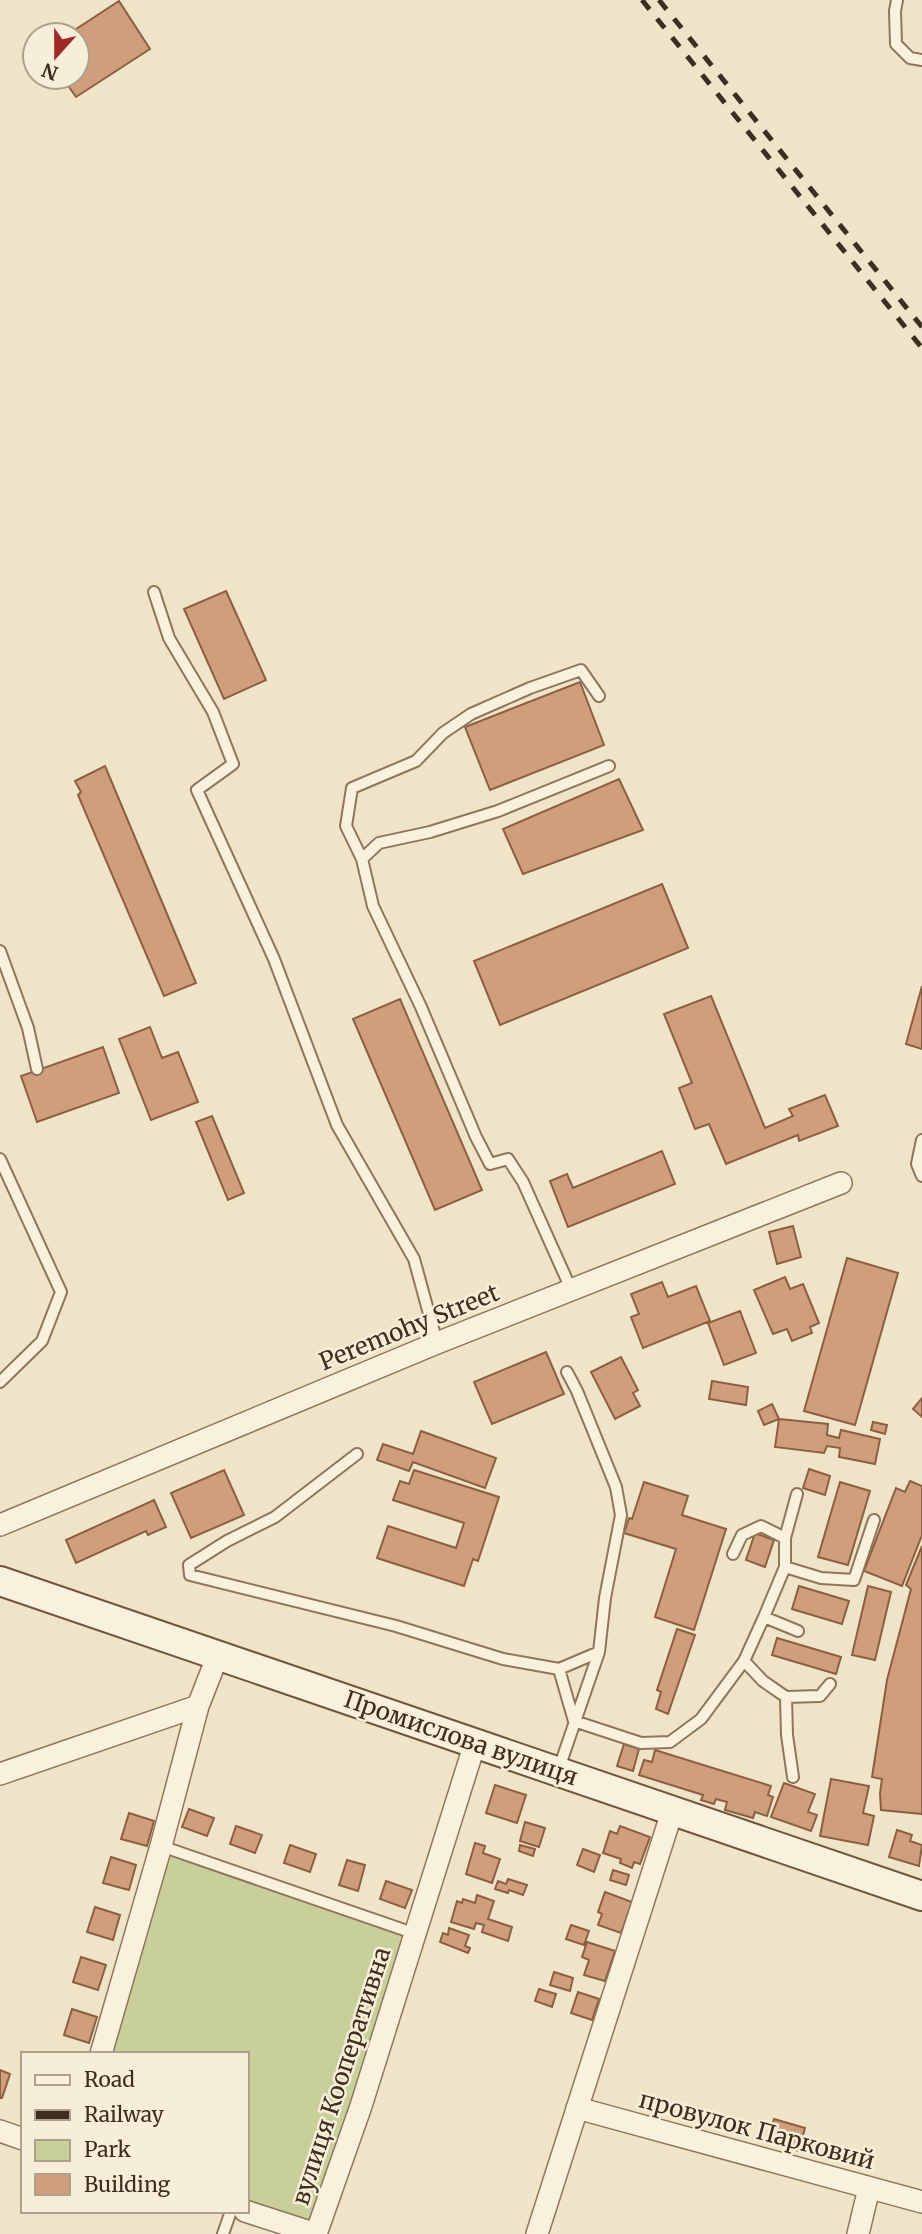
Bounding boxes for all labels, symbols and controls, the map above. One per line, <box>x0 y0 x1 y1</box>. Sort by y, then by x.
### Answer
north arrow <box>21 21 91 91</box>
text: N <box>39 58 61 86</box>
street label: Peremohy Street <box>315 1277 504 1377</box>
street label: Промислова вулиця <box>340 1683 582 1793</box>
street label: вулиця Кооперативна <box>285 1943 397 2209</box>
legend <box>21 2052 248 2213</box>
text: Road <box>84 2066 135 2093</box>
street label: провулок Парковий <box>636 2084 878 2176</box>
text: Railway <box>84 2101 165 2128</box>
text: Park <box>84 2136 131 2163</box>
text: Building <box>84 2171 171 2198</box>

